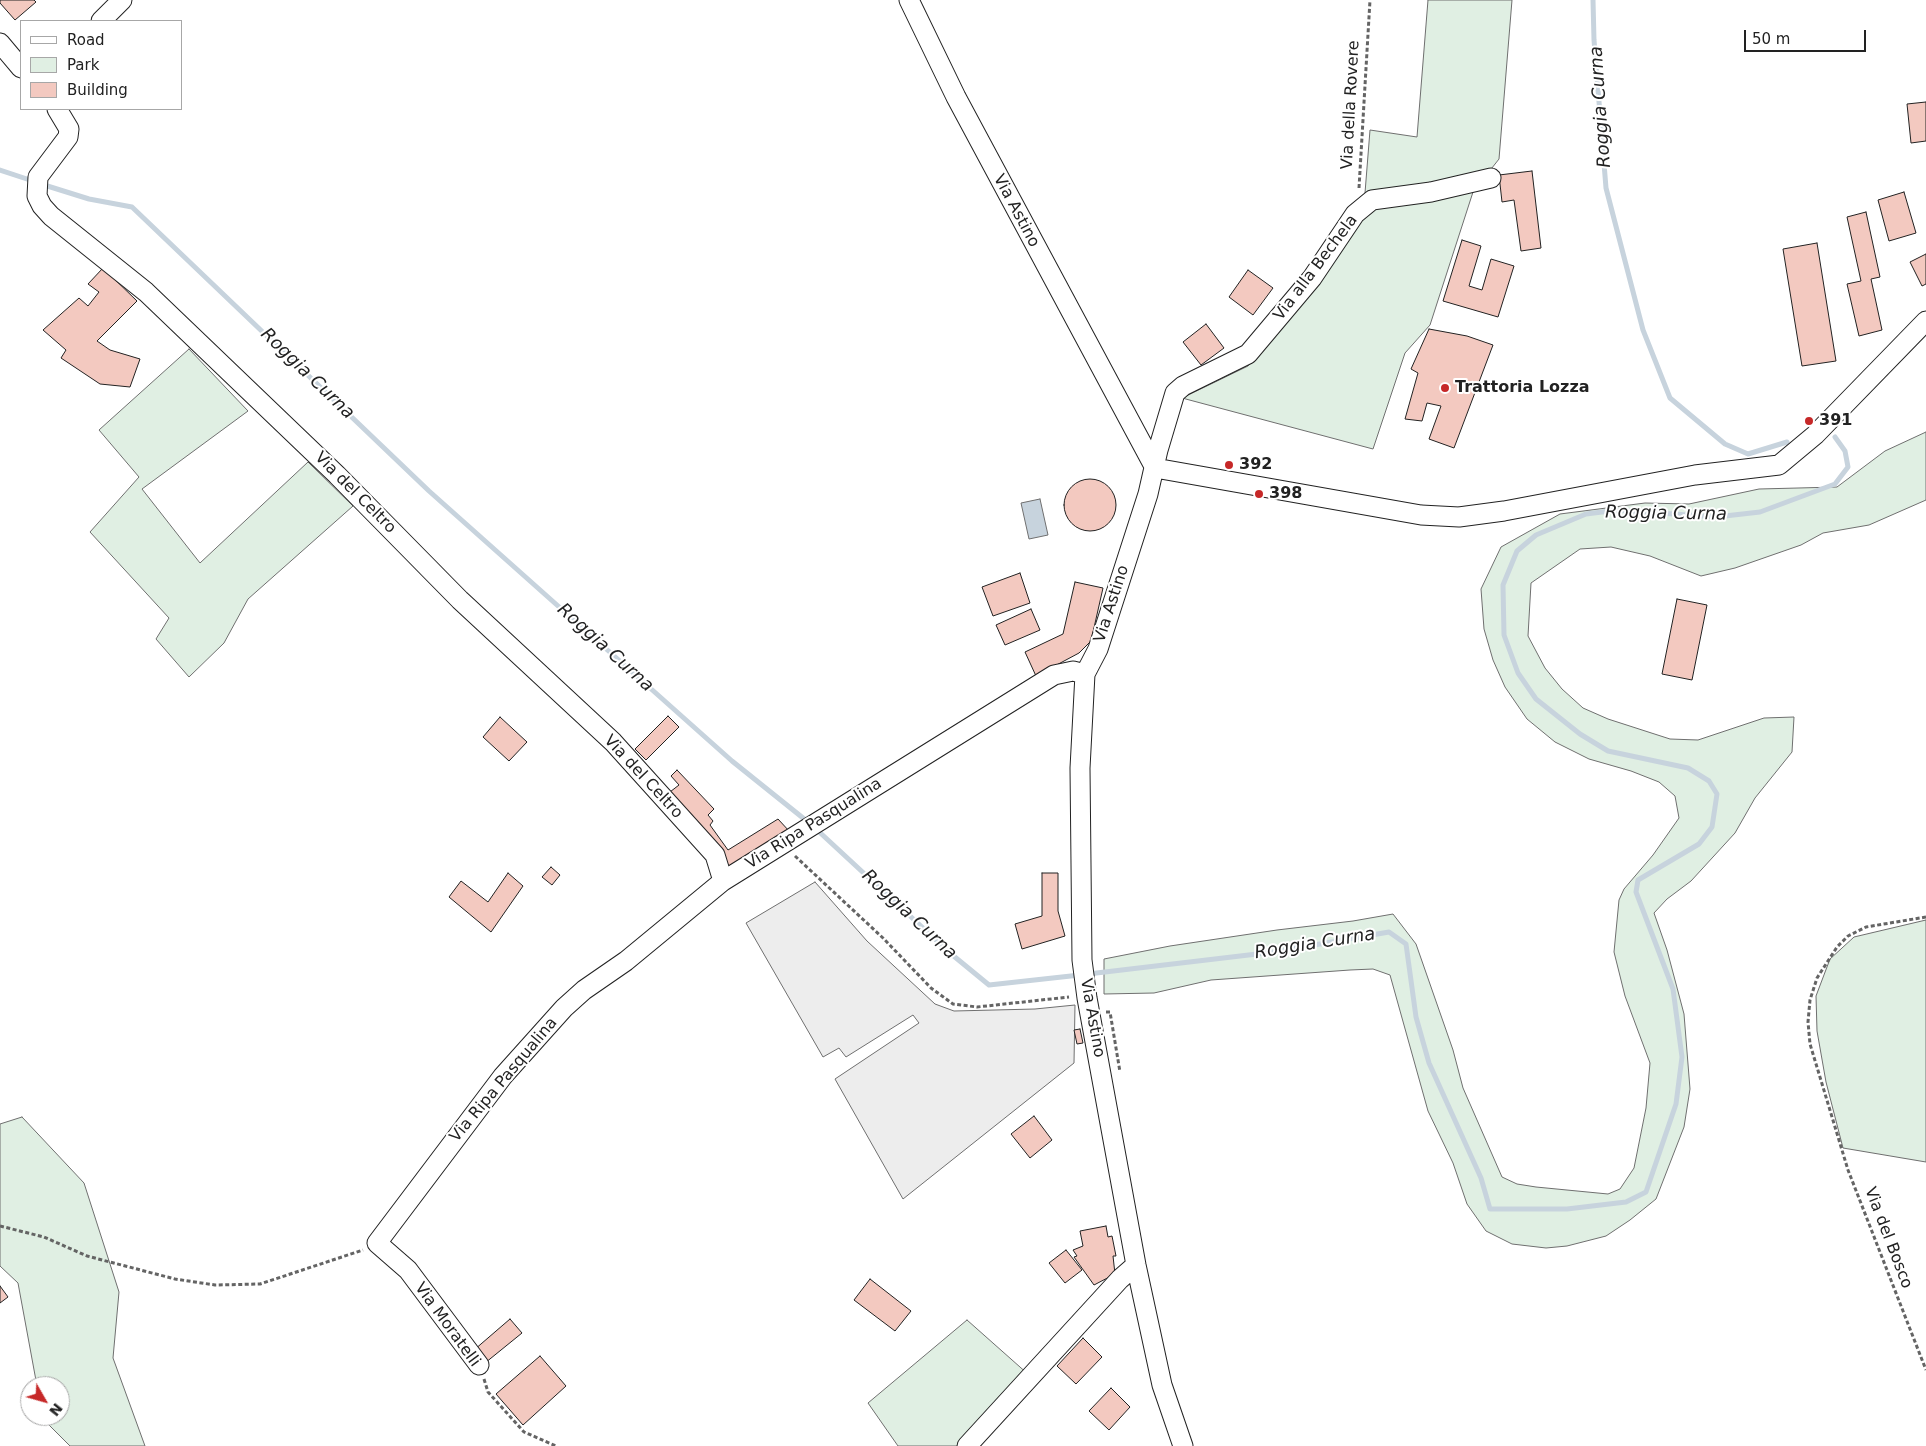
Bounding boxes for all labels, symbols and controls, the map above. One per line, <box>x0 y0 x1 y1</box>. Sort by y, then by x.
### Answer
legend <box>20 20 182 110</box>
scale bar <box>1746 20 1868 52</box>
text: 50 m <box>1752 30 1790 48</box>
text: Road <box>67 31 105 49</box>
street label: Via della Rovere <box>1338 40 1364 170</box>
water label: Roggia Curna <box>1586 45 1616 169</box>
text: Park <box>67 56 99 74</box>
text: Building <box>67 81 128 99</box>
street label: Via Astino <box>989 171 1043 251</box>
street label: Via alla Bechela <box>1270 211 1362 325</box>
water label: Roggia Curna <box>256 324 358 424</box>
place label: Trattoria Lozza <box>1455 378 1589 398</box>
marker: Trattoria Lozza <box>1439 382 1451 394</box>
place label: 391 <box>1819 411 1852 431</box>
marker: 391 <box>1803 415 1815 427</box>
street label: Via del Celtro <box>310 448 400 538</box>
place label: 392 <box>1239 455 1272 475</box>
marker: 392 <box>1223 459 1235 471</box>
place label: 398 <box>1269 484 1302 504</box>
marker: 398 <box>1253 488 1265 500</box>
water label: Roggia Curna <box>1605 502 1727 526</box>
street label: Via Astino <box>1091 563 1133 645</box>
water label: Roggia Curna <box>552 599 658 697</box>
street label: Via del Celtro <box>599 731 687 823</box>
street label: Via Ripa Pasqualina <box>743 774 885 874</box>
water label: Roggia Curna <box>857 866 961 964</box>
water label: Roggia Curna <box>1253 924 1377 964</box>
street label: Via Astino <box>1076 977 1108 1059</box>
street label: Via Ripa Pasqualina <box>446 1014 562 1146</box>
street label: Via del Bosco <box>1860 1185 1916 1291</box>
street label: Via Moratelli <box>410 1279 484 1371</box>
north arrow <box>20 1376 70 1426</box>
text: N <box>46 1400 66 1419</box>

